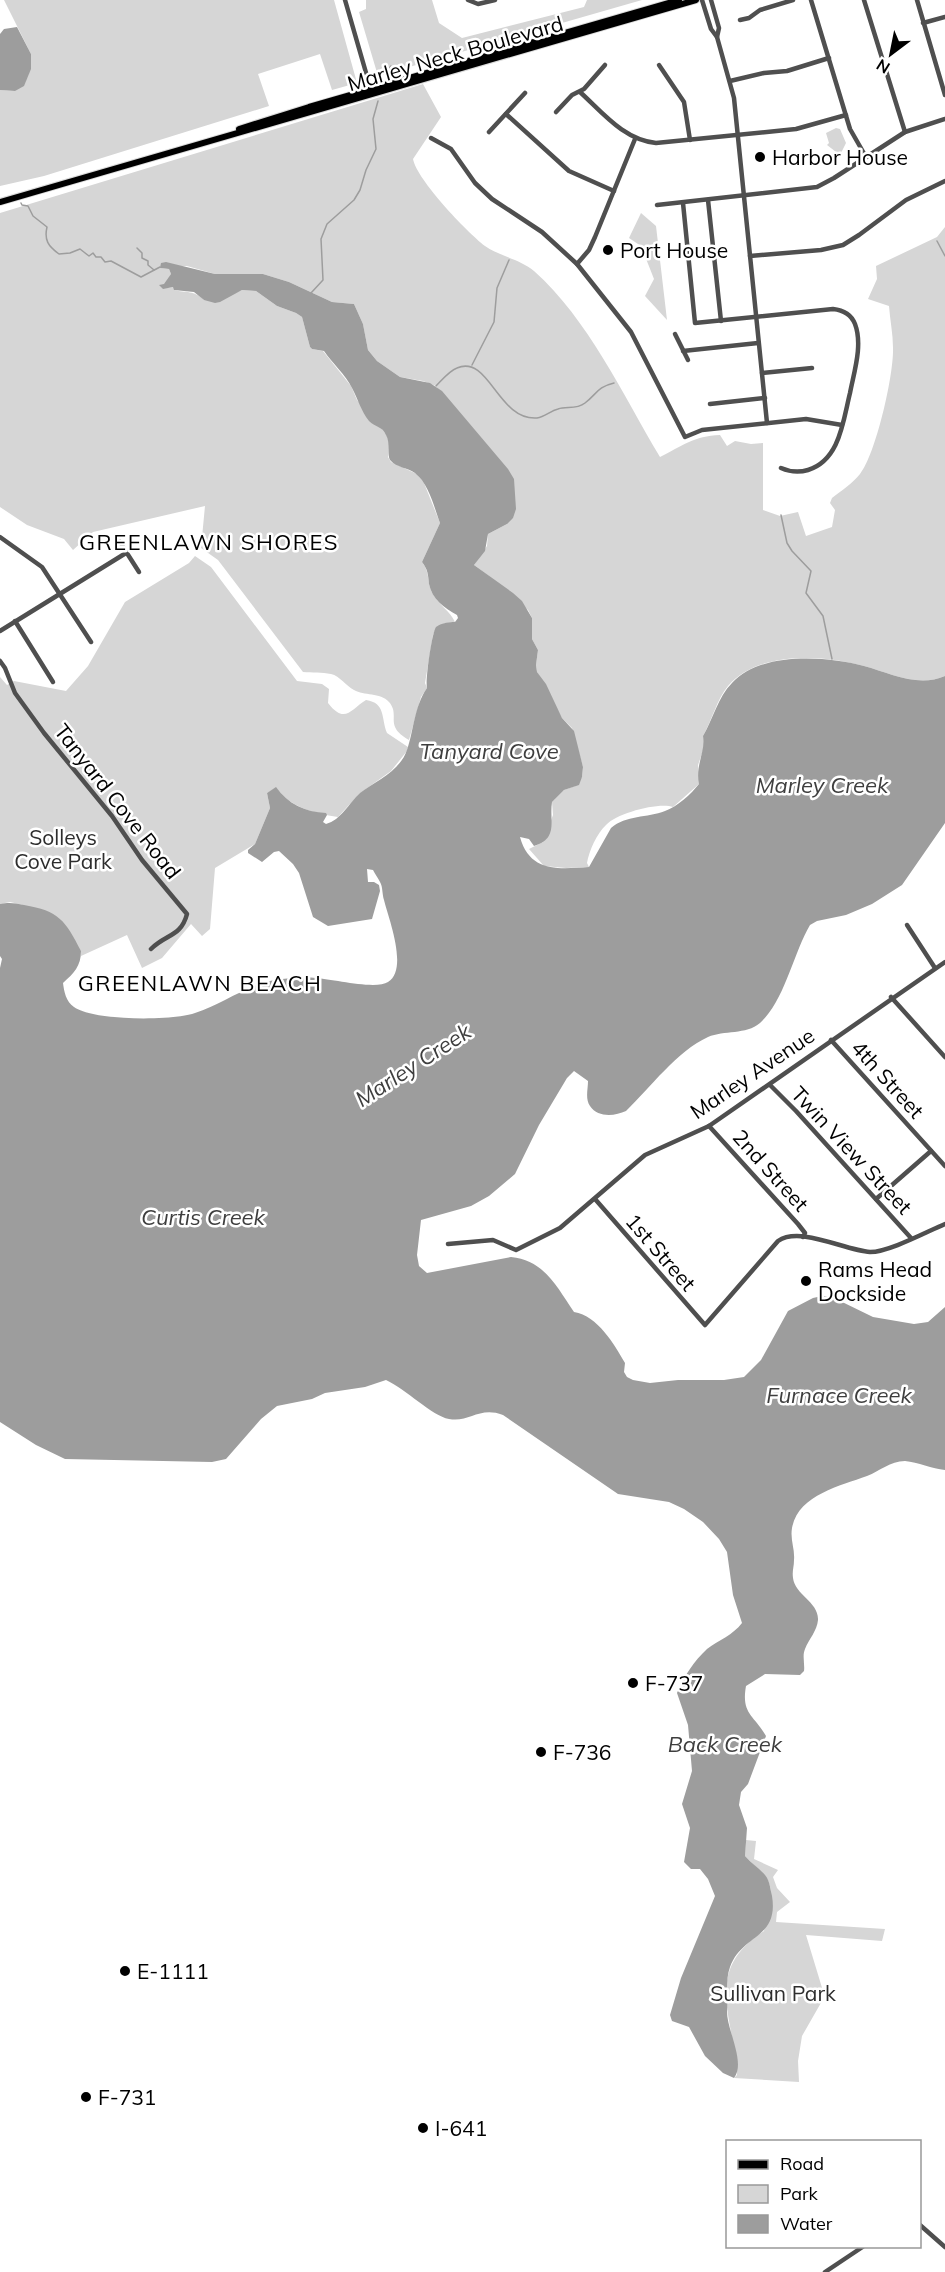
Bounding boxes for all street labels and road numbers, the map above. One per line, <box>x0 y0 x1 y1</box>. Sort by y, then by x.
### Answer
street label: Marley Neck Boulevard <box>344 10 566 96</box>
street label: Tanyard Cove Road <box>49 718 187 884</box>
street label: Marley Avenue <box>685 1022 819 1124</box>
street label: 4th Street <box>846 1035 930 1123</box>
street label: Twin View Street <box>786 1081 918 1219</box>
street label: 2nd Street <box>728 1124 814 1216</box>
street label: 1st Street <box>620 1208 702 1296</box>

